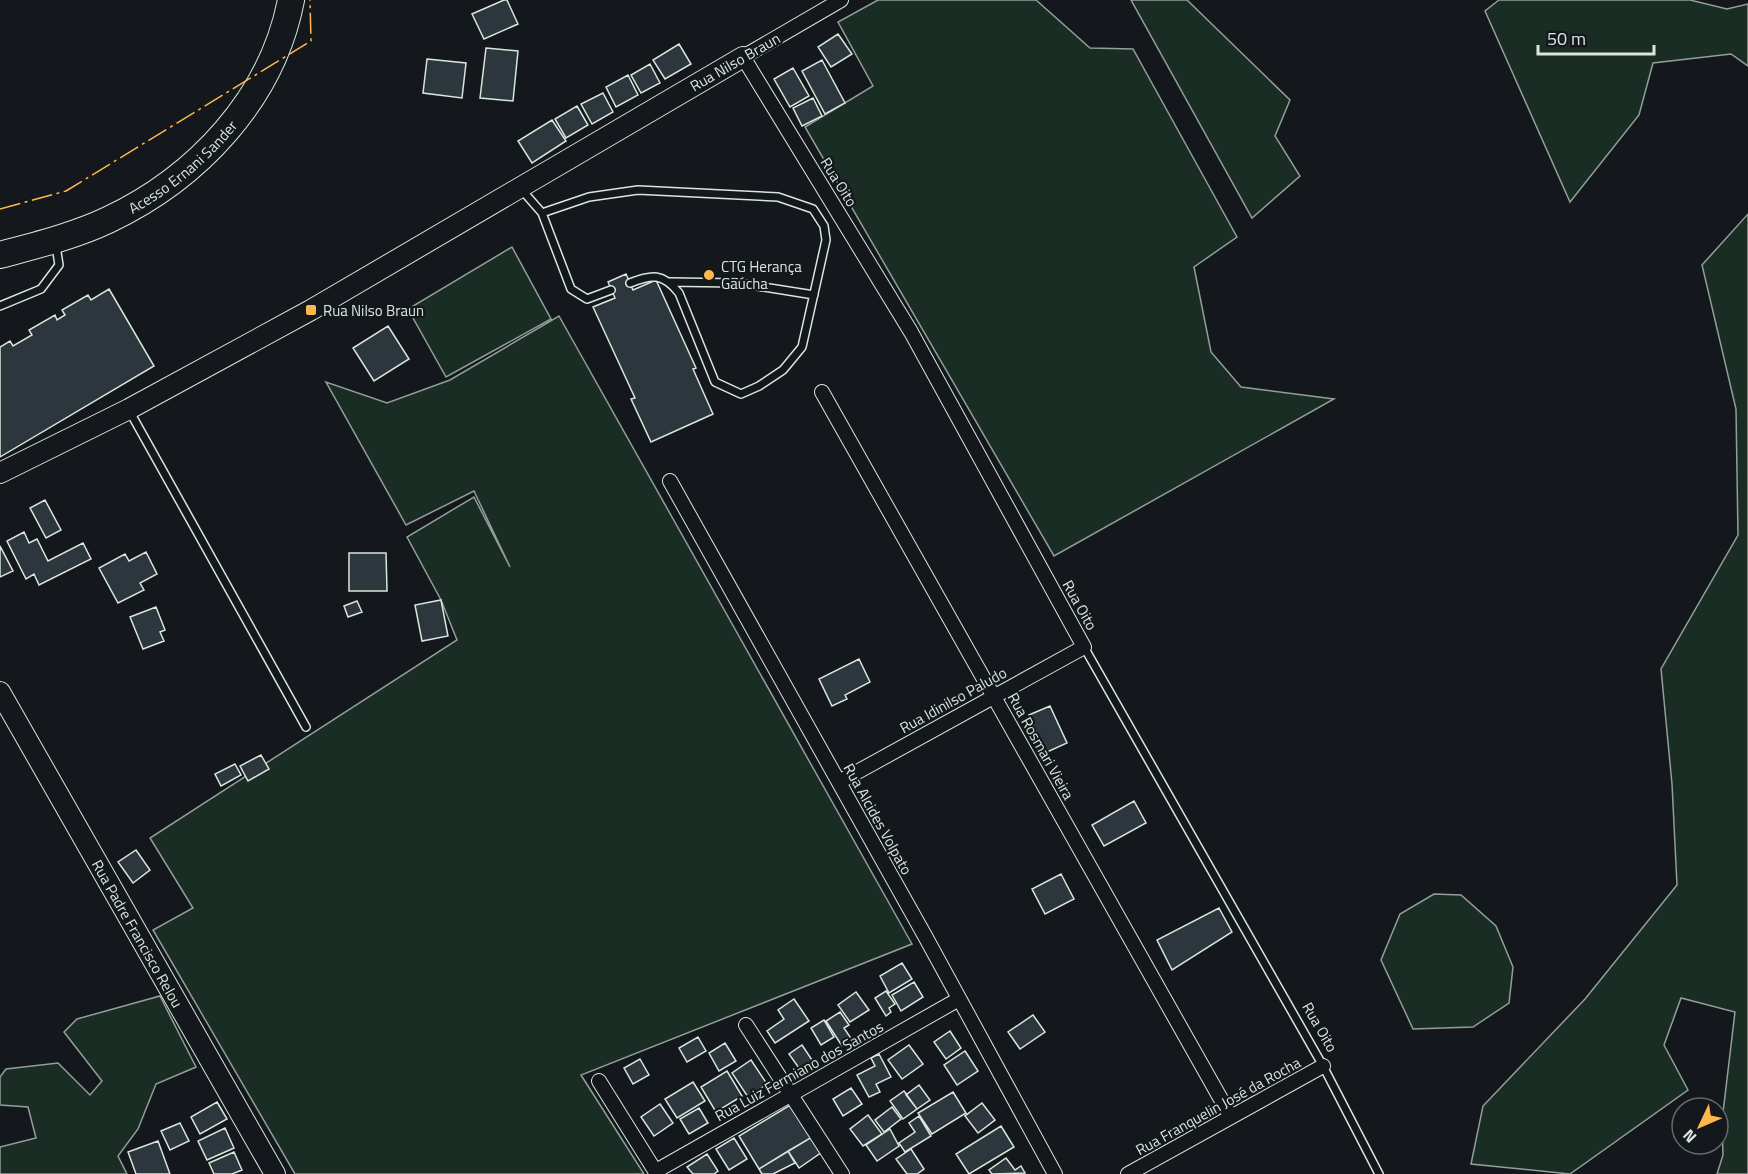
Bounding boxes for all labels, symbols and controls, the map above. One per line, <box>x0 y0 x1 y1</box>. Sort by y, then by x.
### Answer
scale bar <box>1538 18 1654 56</box>
text: 50 m <box>1547 25 1586 52</box>
street label: Rua Nilso Braun <box>686 27 784 97</box>
street label: Acesso Ernani Sander <box>124 115 242 219</box>
street label: Rua Oito <box>815 153 863 211</box>
place label: CTG Herança Gaúcha <box>721 255 802 295</box>
marker: CTG Herança Gaúcha <box>702 268 716 282</box>
place label: Rua Nilso Braun <box>323 299 424 322</box>
marker: Rua Nilso Braun <box>304 303 318 317</box>
street label: Rua Oito <box>1057 576 1103 634</box>
street label: Rua Idinilso Paludo <box>895 661 1011 739</box>
street label: Rua Rosmari Vieira <box>1002 688 1080 804</box>
street label: Rua Alcides Volpato <box>838 759 918 879</box>
street label: Rua Padre Francisco Relou <box>86 855 189 1012</box>
street label: Rua Oito <box>1296 998 1344 1056</box>
street label: Rua Luiz Fermiano dos Santos <box>711 1015 887 1127</box>
street label: Rua Franquelin José da Rocha <box>1131 1051 1305 1161</box>
north arrow <box>1670 1096 1730 1156</box>
text: N <box>1677 1124 1702 1149</box>

